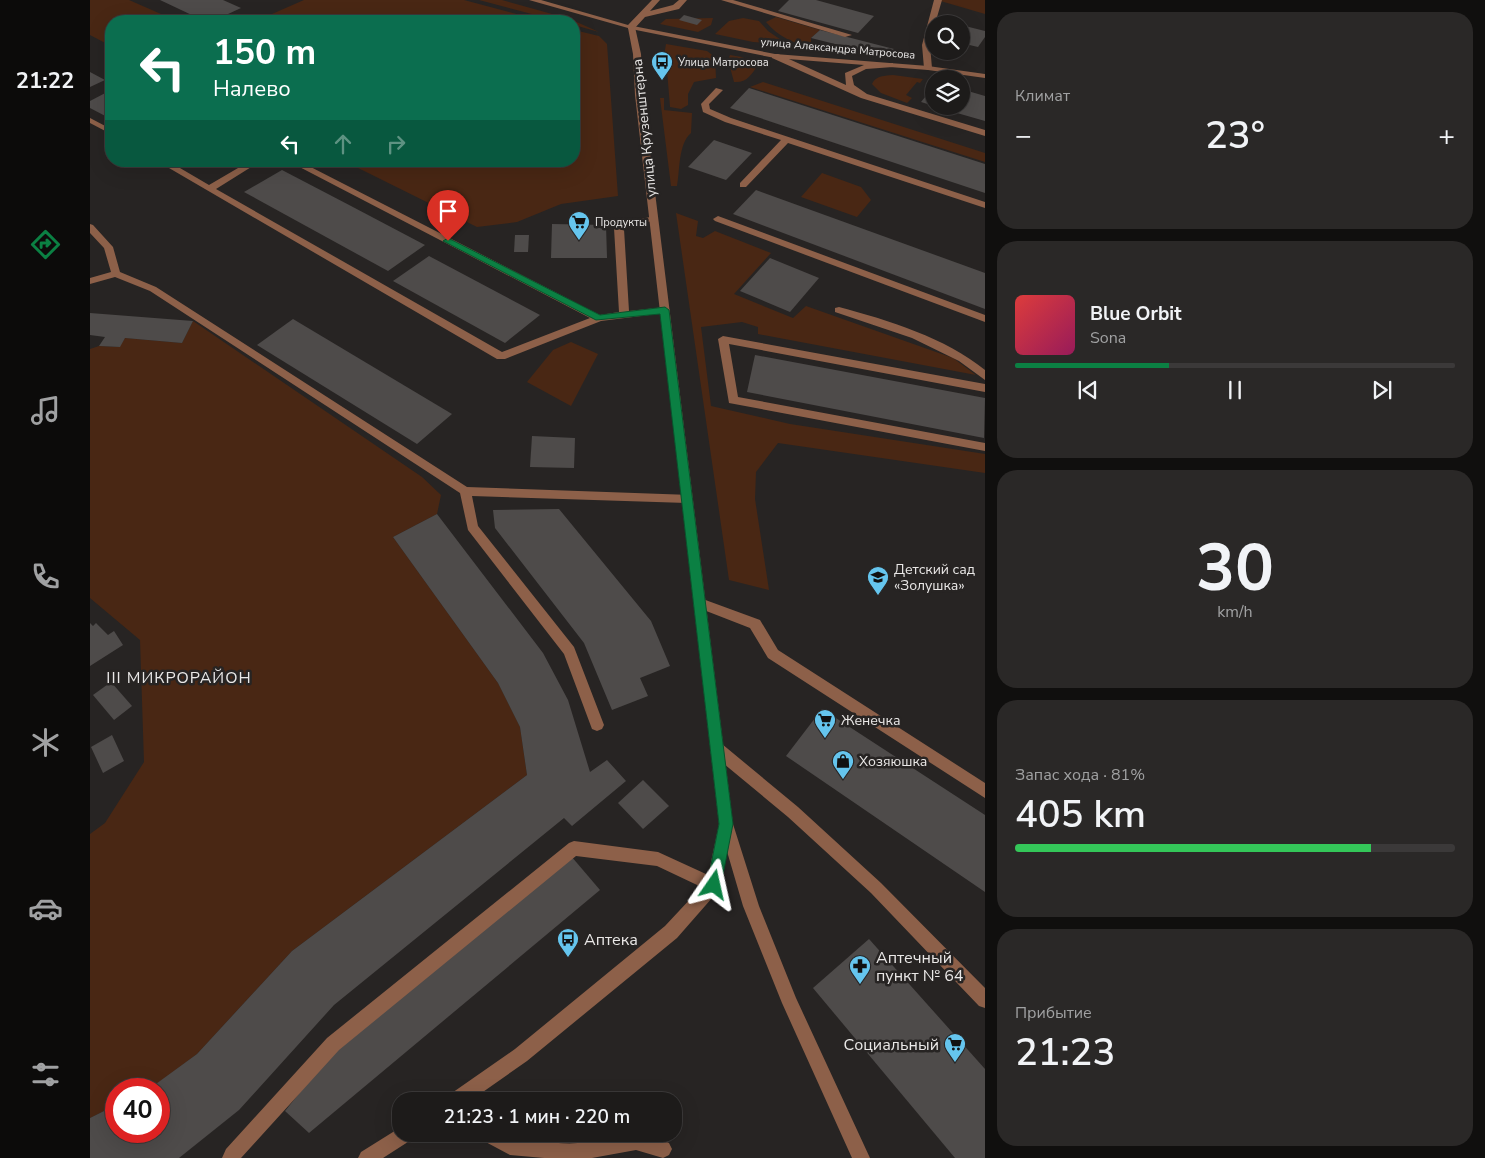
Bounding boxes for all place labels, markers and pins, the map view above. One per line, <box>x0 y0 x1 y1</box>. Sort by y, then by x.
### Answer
bus stop icon: Улица Матросова <box>650 50 674 81</box>
place label: Улица Матросова <box>677 55 769 70</box>
pin <box>427 190 469 241</box>
supermarket icon: Продукты <box>567 210 591 241</box>
place label: Продукты <box>595 215 647 230</box>
place label: Детский сад «Золушка» <box>894 560 975 595</box>
school or university icon: Детский сад «Золушка» <box>866 565 890 596</box>
supermarket icon: Женечка <box>813 708 837 739</box>
place label: Женечка <box>841 711 901 730</box>
shop icon: Хозяюшка <box>831 749 855 780</box>
place label: Хозяюшка <box>859 752 927 771</box>
bus stop icon: Аптека <box>556 927 580 958</box>
place label: Аптека <box>584 929 638 951</box>
place label: Аптечный пункт № 64 <box>876 947 964 987</box>
pharmacy icon: Аптечный пункт № 64 <box>848 954 872 985</box>
supermarket icon: Социальный <box>943 1032 967 1063</box>
place label: Социальный <box>844 1034 939 1056</box>

